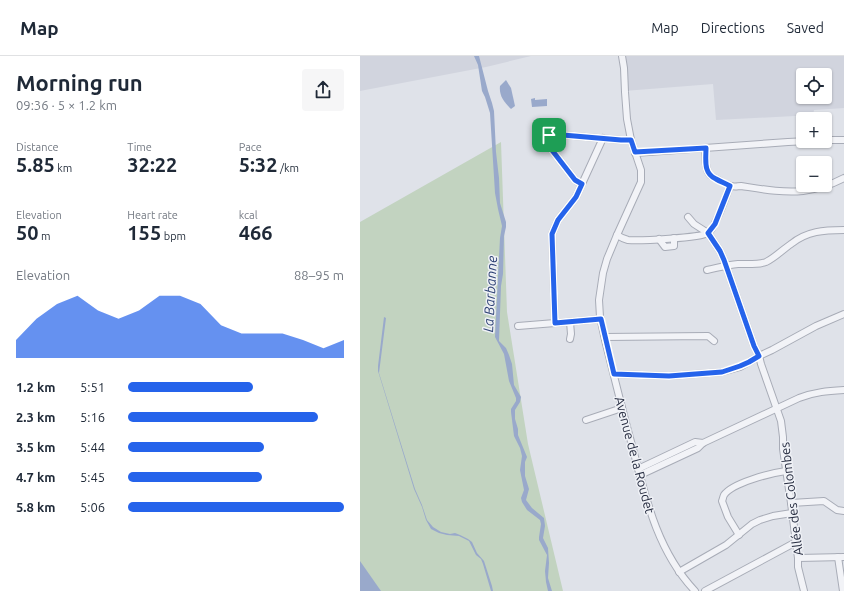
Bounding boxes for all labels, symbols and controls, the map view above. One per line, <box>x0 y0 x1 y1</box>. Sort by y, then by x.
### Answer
text: Map <box>20 17 59 39</box>
text: Map <box>651 20 679 36</box>
text: Directions <box>701 20 765 36</box>
text: Saved <box>787 20 824 36</box>
map controls <box>796 68 832 192</box>
button: locate <box>796 68 832 104</box>
button: share <box>302 69 344 111</box>
text: Morning run <box>16 70 143 95</box>
text: 09:36 · 5 × 1.2 km <box>16 98 117 112</box>
button: + <box>796 112 832 148</box>
pin <box>532 118 566 152</box>
icon: arrive <box>538 124 560 146</box>
text: Distance <box>16 141 59 153</box>
text: Time <box>127 141 152 153</box>
text: Pace <box>239 141 262 153</box>
text: 5.85 <box>16 153 55 176</box>
text: 32:22 <box>127 153 177 176</box>
text: 5:32 <box>239 153 277 176</box>
button: − <box>796 156 832 192</box>
text: km <box>55 162 72 174</box>
text: /km <box>277 162 299 174</box>
text: Elevation <box>16 209 62 221</box>
text: Heart rate <box>127 209 178 221</box>
text: kcal <box>239 209 258 221</box>
text: 50 <box>16 221 39 244</box>
text: 155 <box>127 221 161 244</box>
text: 466 <box>239 221 273 244</box>
text: m <box>39 230 51 242</box>
text: bpm <box>161 230 186 242</box>
water label: La Barbanne <box>480 255 500 333</box>
text: Elevation <box>16 268 70 282</box>
text: 88–95 m <box>294 268 344 282</box>
text: 1.2 km <box>16 380 55 394</box>
text: 5:51 <box>80 380 105 394</box>
street label: Avenue de la Roudet <box>613 395 657 515</box>
text: 2.3 km <box>16 410 55 424</box>
text: 5:16 <box>80 410 105 424</box>
text: 3.5 km <box>16 440 55 454</box>
text: 5:44 <box>80 440 105 454</box>
street label: Allée des Colombes <box>777 441 805 557</box>
text: 4.7 km <box>16 470 55 484</box>
text: 5:45 <box>80 470 105 484</box>
text: 5.8 km <box>16 500 55 514</box>
text: 5:06 <box>80 500 105 514</box>

